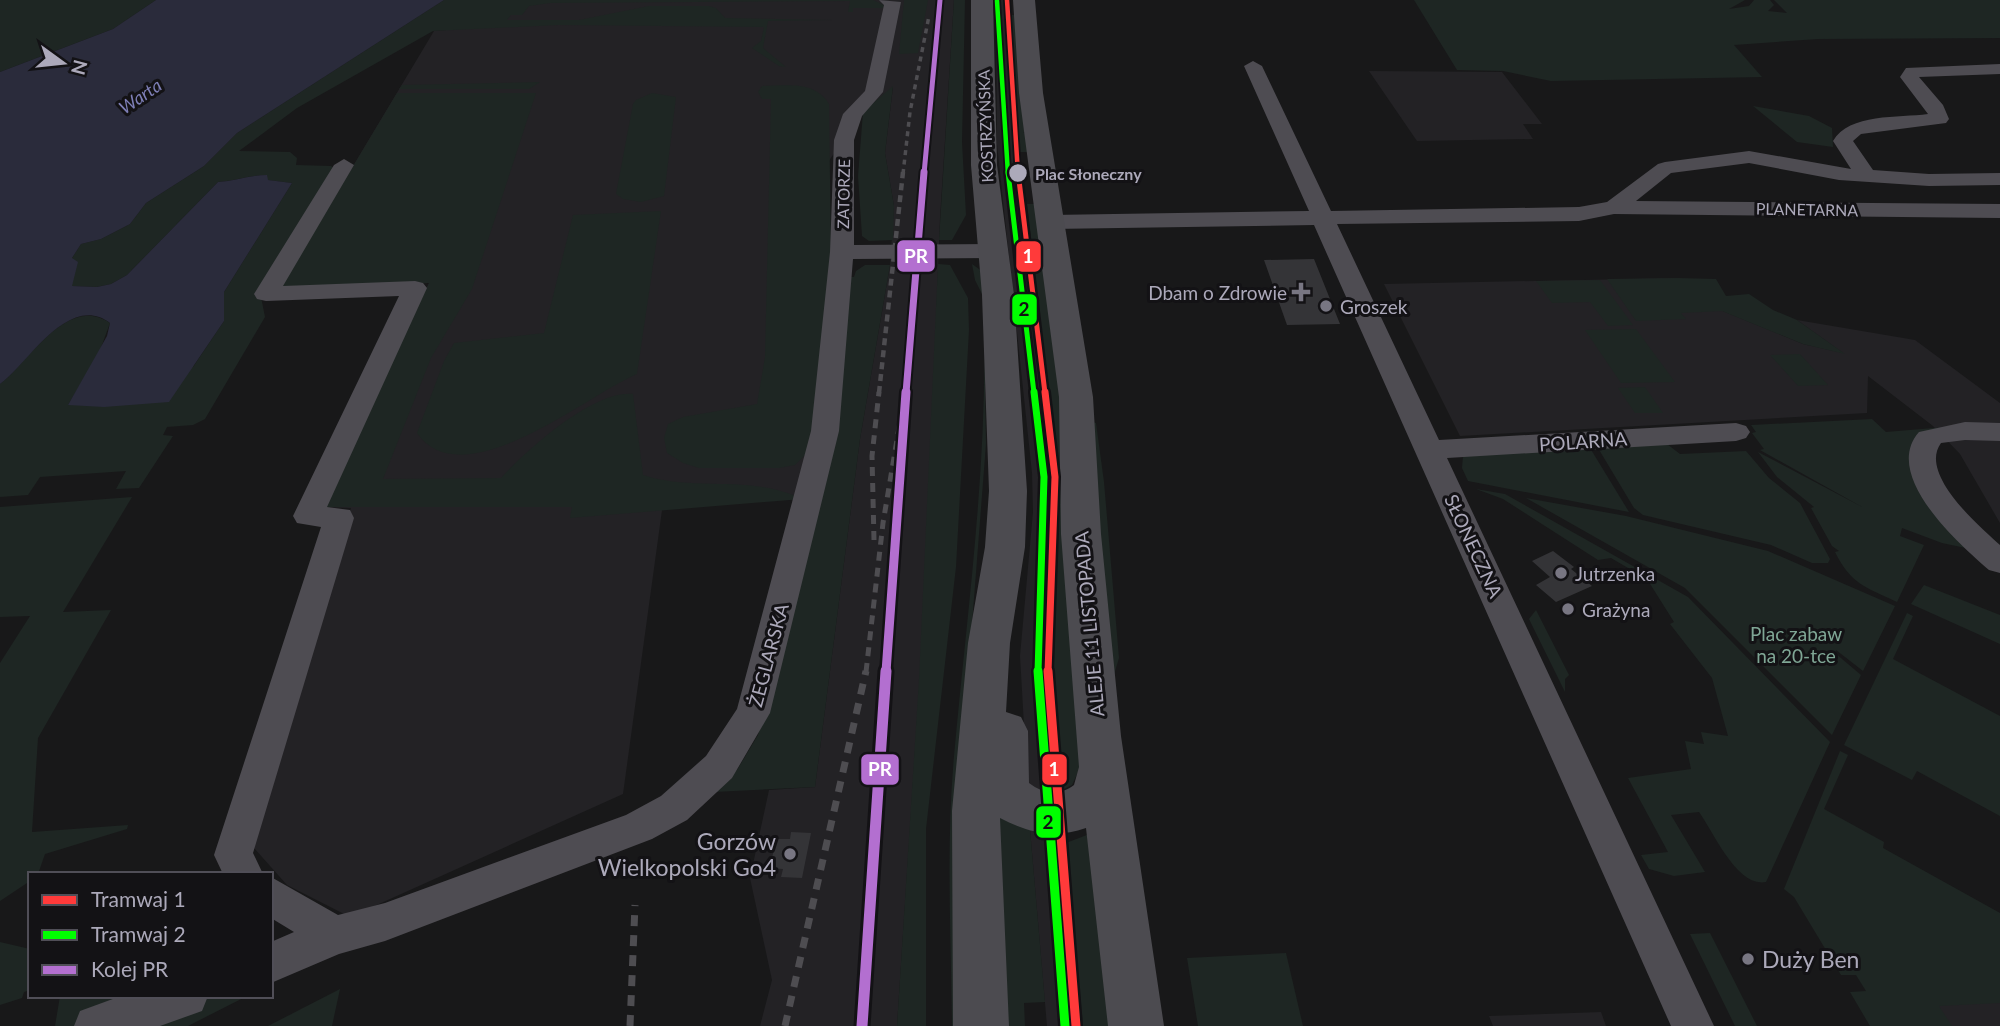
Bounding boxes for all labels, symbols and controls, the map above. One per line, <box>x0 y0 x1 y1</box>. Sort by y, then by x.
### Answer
north arrow <box>28 28 98 98</box>
text: N <box>67 57 93 78</box>
street label: KOSTRZYŃSKA <box>974 69 996 183</box>
water label: Warta <box>114 74 166 118</box>
street label: ZATORZE <box>833 159 853 229</box>
marker: Plac Słoneczny <box>1007 162 1029 184</box>
place label: Plac Słoneczny <box>1035 164 1142 183</box>
street label: PLANETARNA <box>1756 199 1858 219</box>
line badge: PR <box>896 239 936 273</box>
line badge: 1 <box>1015 240 1042 273</box>
text: PR <box>904 244 929 267</box>
text: 1 <box>1022 244 1034 267</box>
place label: Dbam o Zdrowie <box>1148 281 1287 304</box>
marker: Dbam o Zdrowie <box>1293 284 1309 300</box>
line badge: 2 <box>1011 293 1038 326</box>
place label: Groszek <box>1340 295 1408 318</box>
text: 2 <box>1018 297 1030 320</box>
marker: Groszek <box>1318 298 1334 314</box>
street label: POLARNA <box>1538 426 1628 456</box>
street label: SŁONECZNA <box>1440 491 1508 602</box>
street label: ALEJE 11 LISTOPADA <box>1069 530 1109 718</box>
place label: Jutrzenka <box>1575 562 1655 585</box>
marker: Jutrzenka <box>1553 565 1569 581</box>
place label: Grażyna <box>1582 598 1650 621</box>
street label: ŻEGLARSKA <box>743 601 793 709</box>
marker: Grażyna <box>1560 601 1576 617</box>
park label: Plac zabaw na 20-tce <box>1750 622 1842 667</box>
line badge: PR <box>860 753 900 786</box>
line badge: 1 <box>1041 753 1068 786</box>
text: PR <box>868 757 893 780</box>
text: 1 <box>1048 757 1060 780</box>
line badge: 2 <box>1035 805 1062 839</box>
text: 2 <box>1042 810 1054 833</box>
place label: Gorzów Wielkopolski Go4 <box>598 827 776 881</box>
marker: Gorzów Wielkopolski Go4 <box>782 846 798 862</box>
legend <box>28 872 273 998</box>
text: Tramwaj 1 <box>91 886 186 911</box>
text: Tramwaj 2 <box>91 921 186 946</box>
place label: Duży Ben <box>1762 945 1859 973</box>
marker: Duży Ben <box>1740 951 1756 967</box>
text: Kolej PR <box>91 956 169 981</box>

